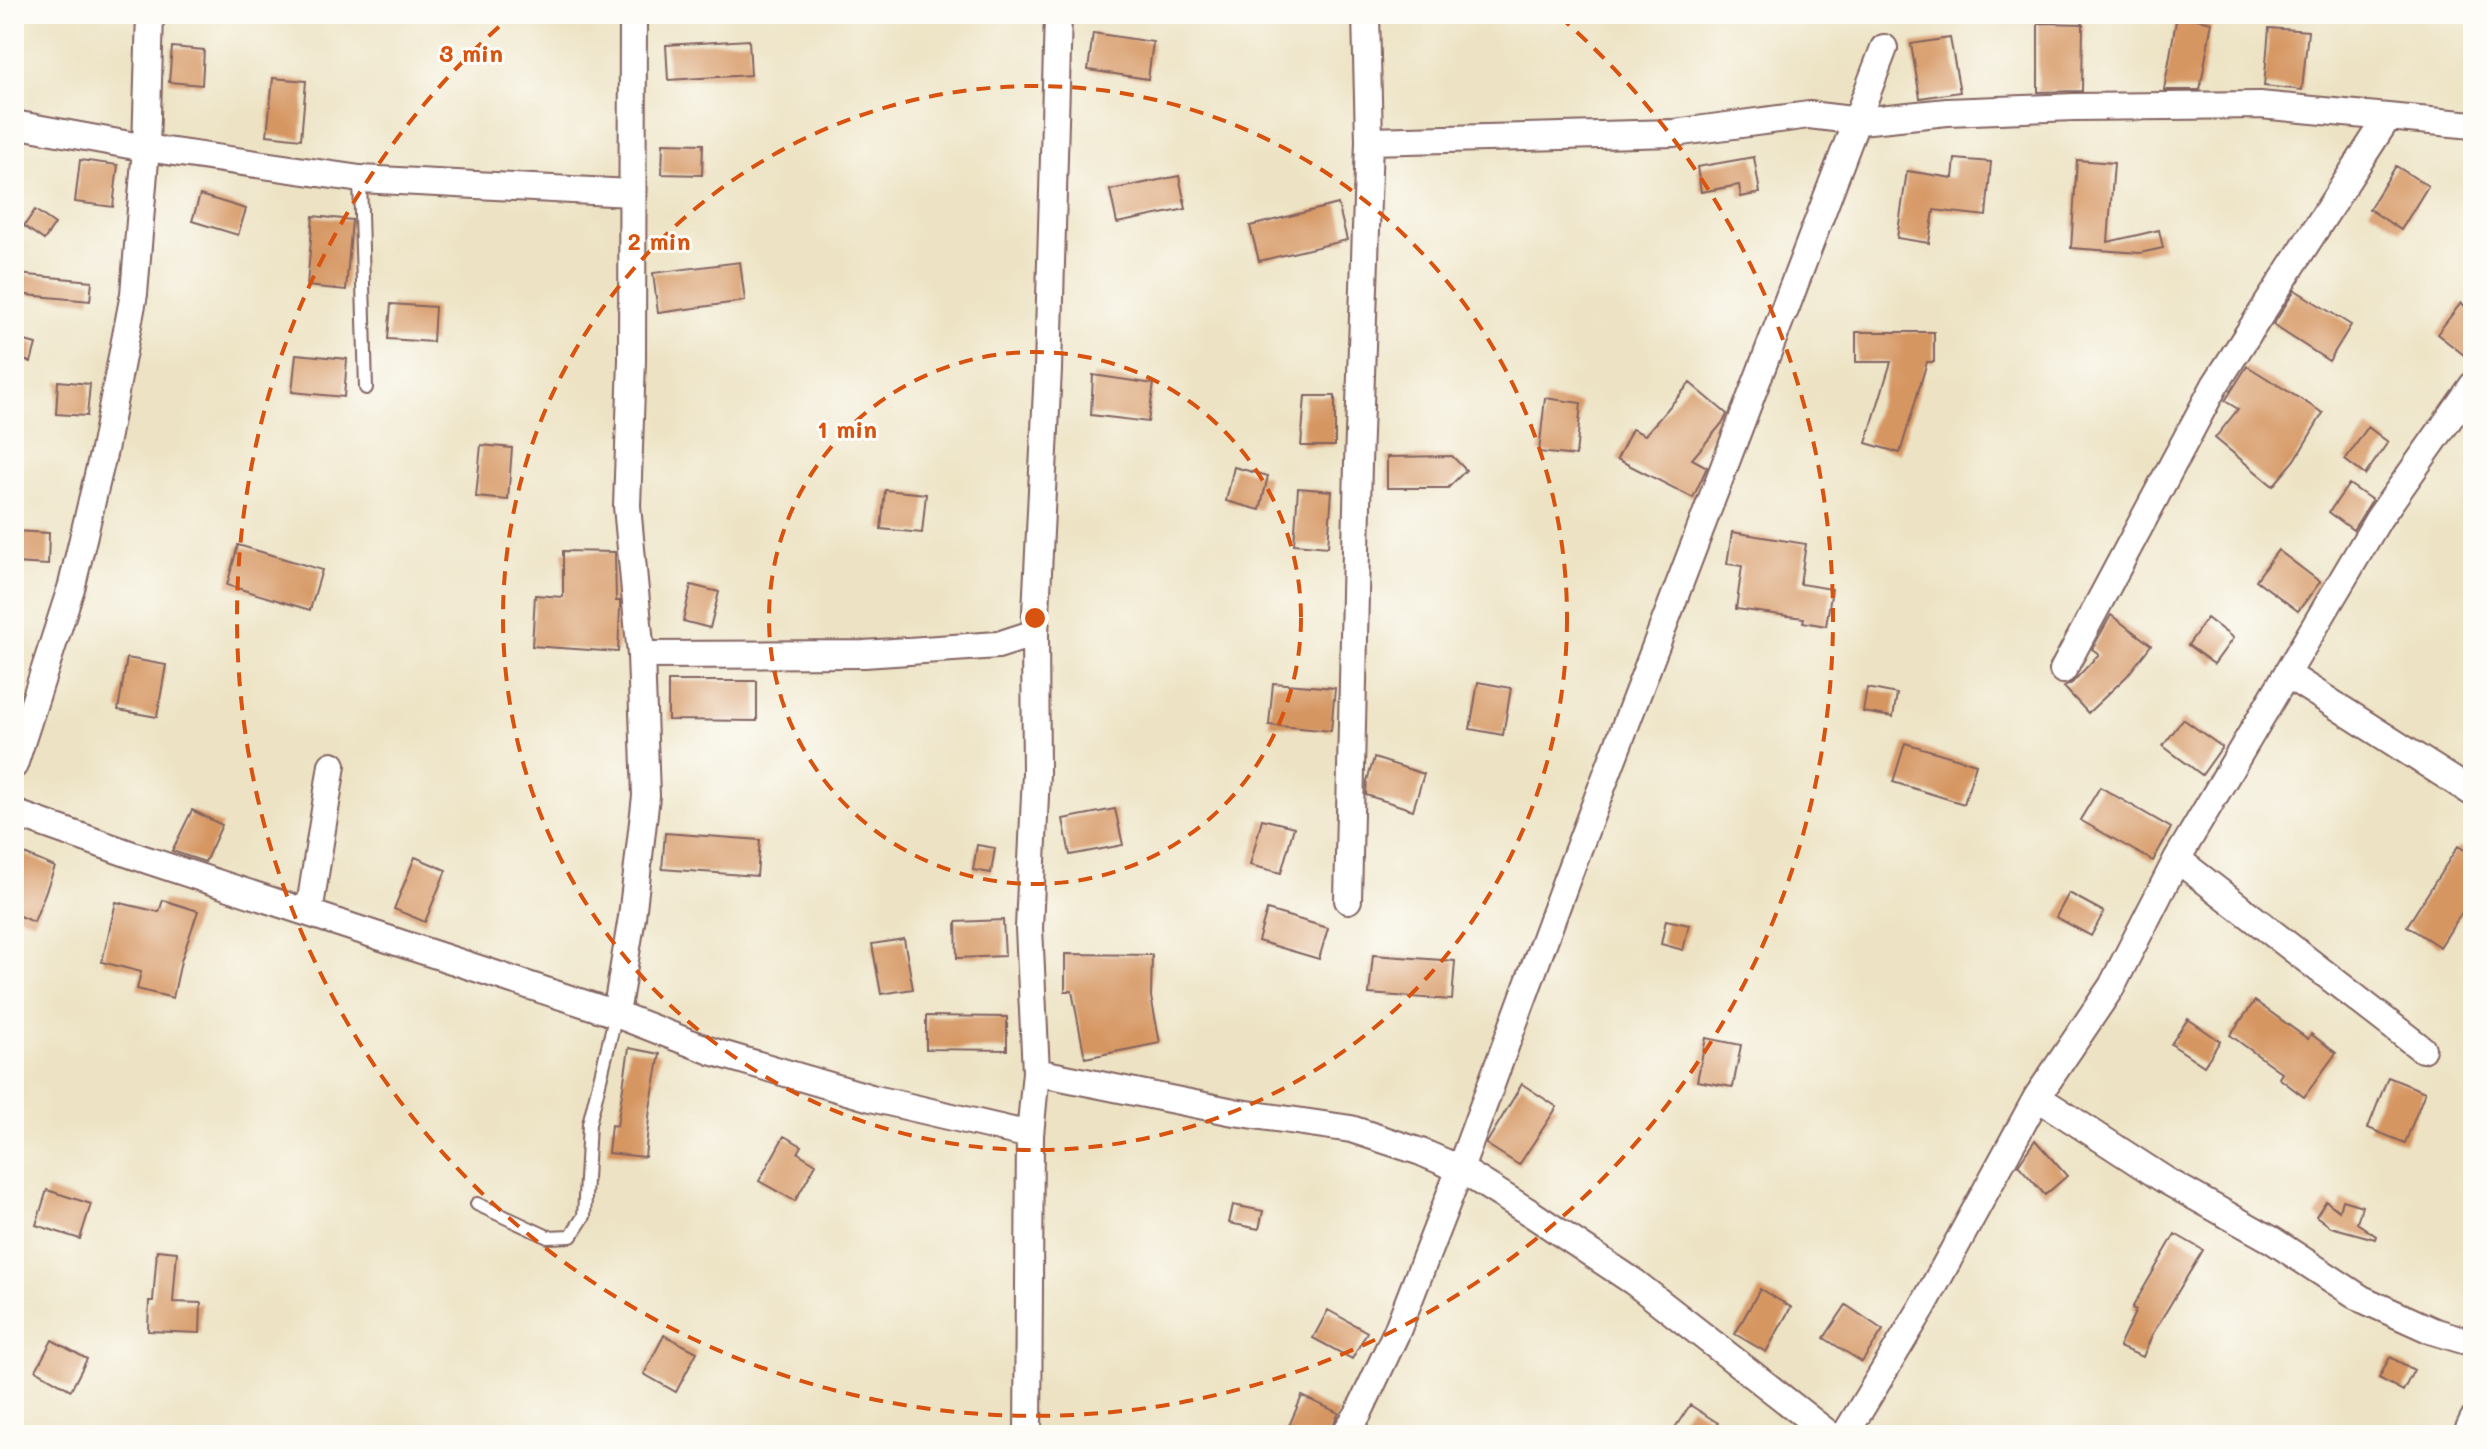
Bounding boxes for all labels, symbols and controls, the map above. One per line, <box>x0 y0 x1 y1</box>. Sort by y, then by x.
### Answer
text: 3 min <box>439 37 503 68</box>
text: 2 min <box>628 225 691 256</box>
text: 1 min <box>817 413 877 444</box>
centre of rings <box>1021 604 1049 632</box>

